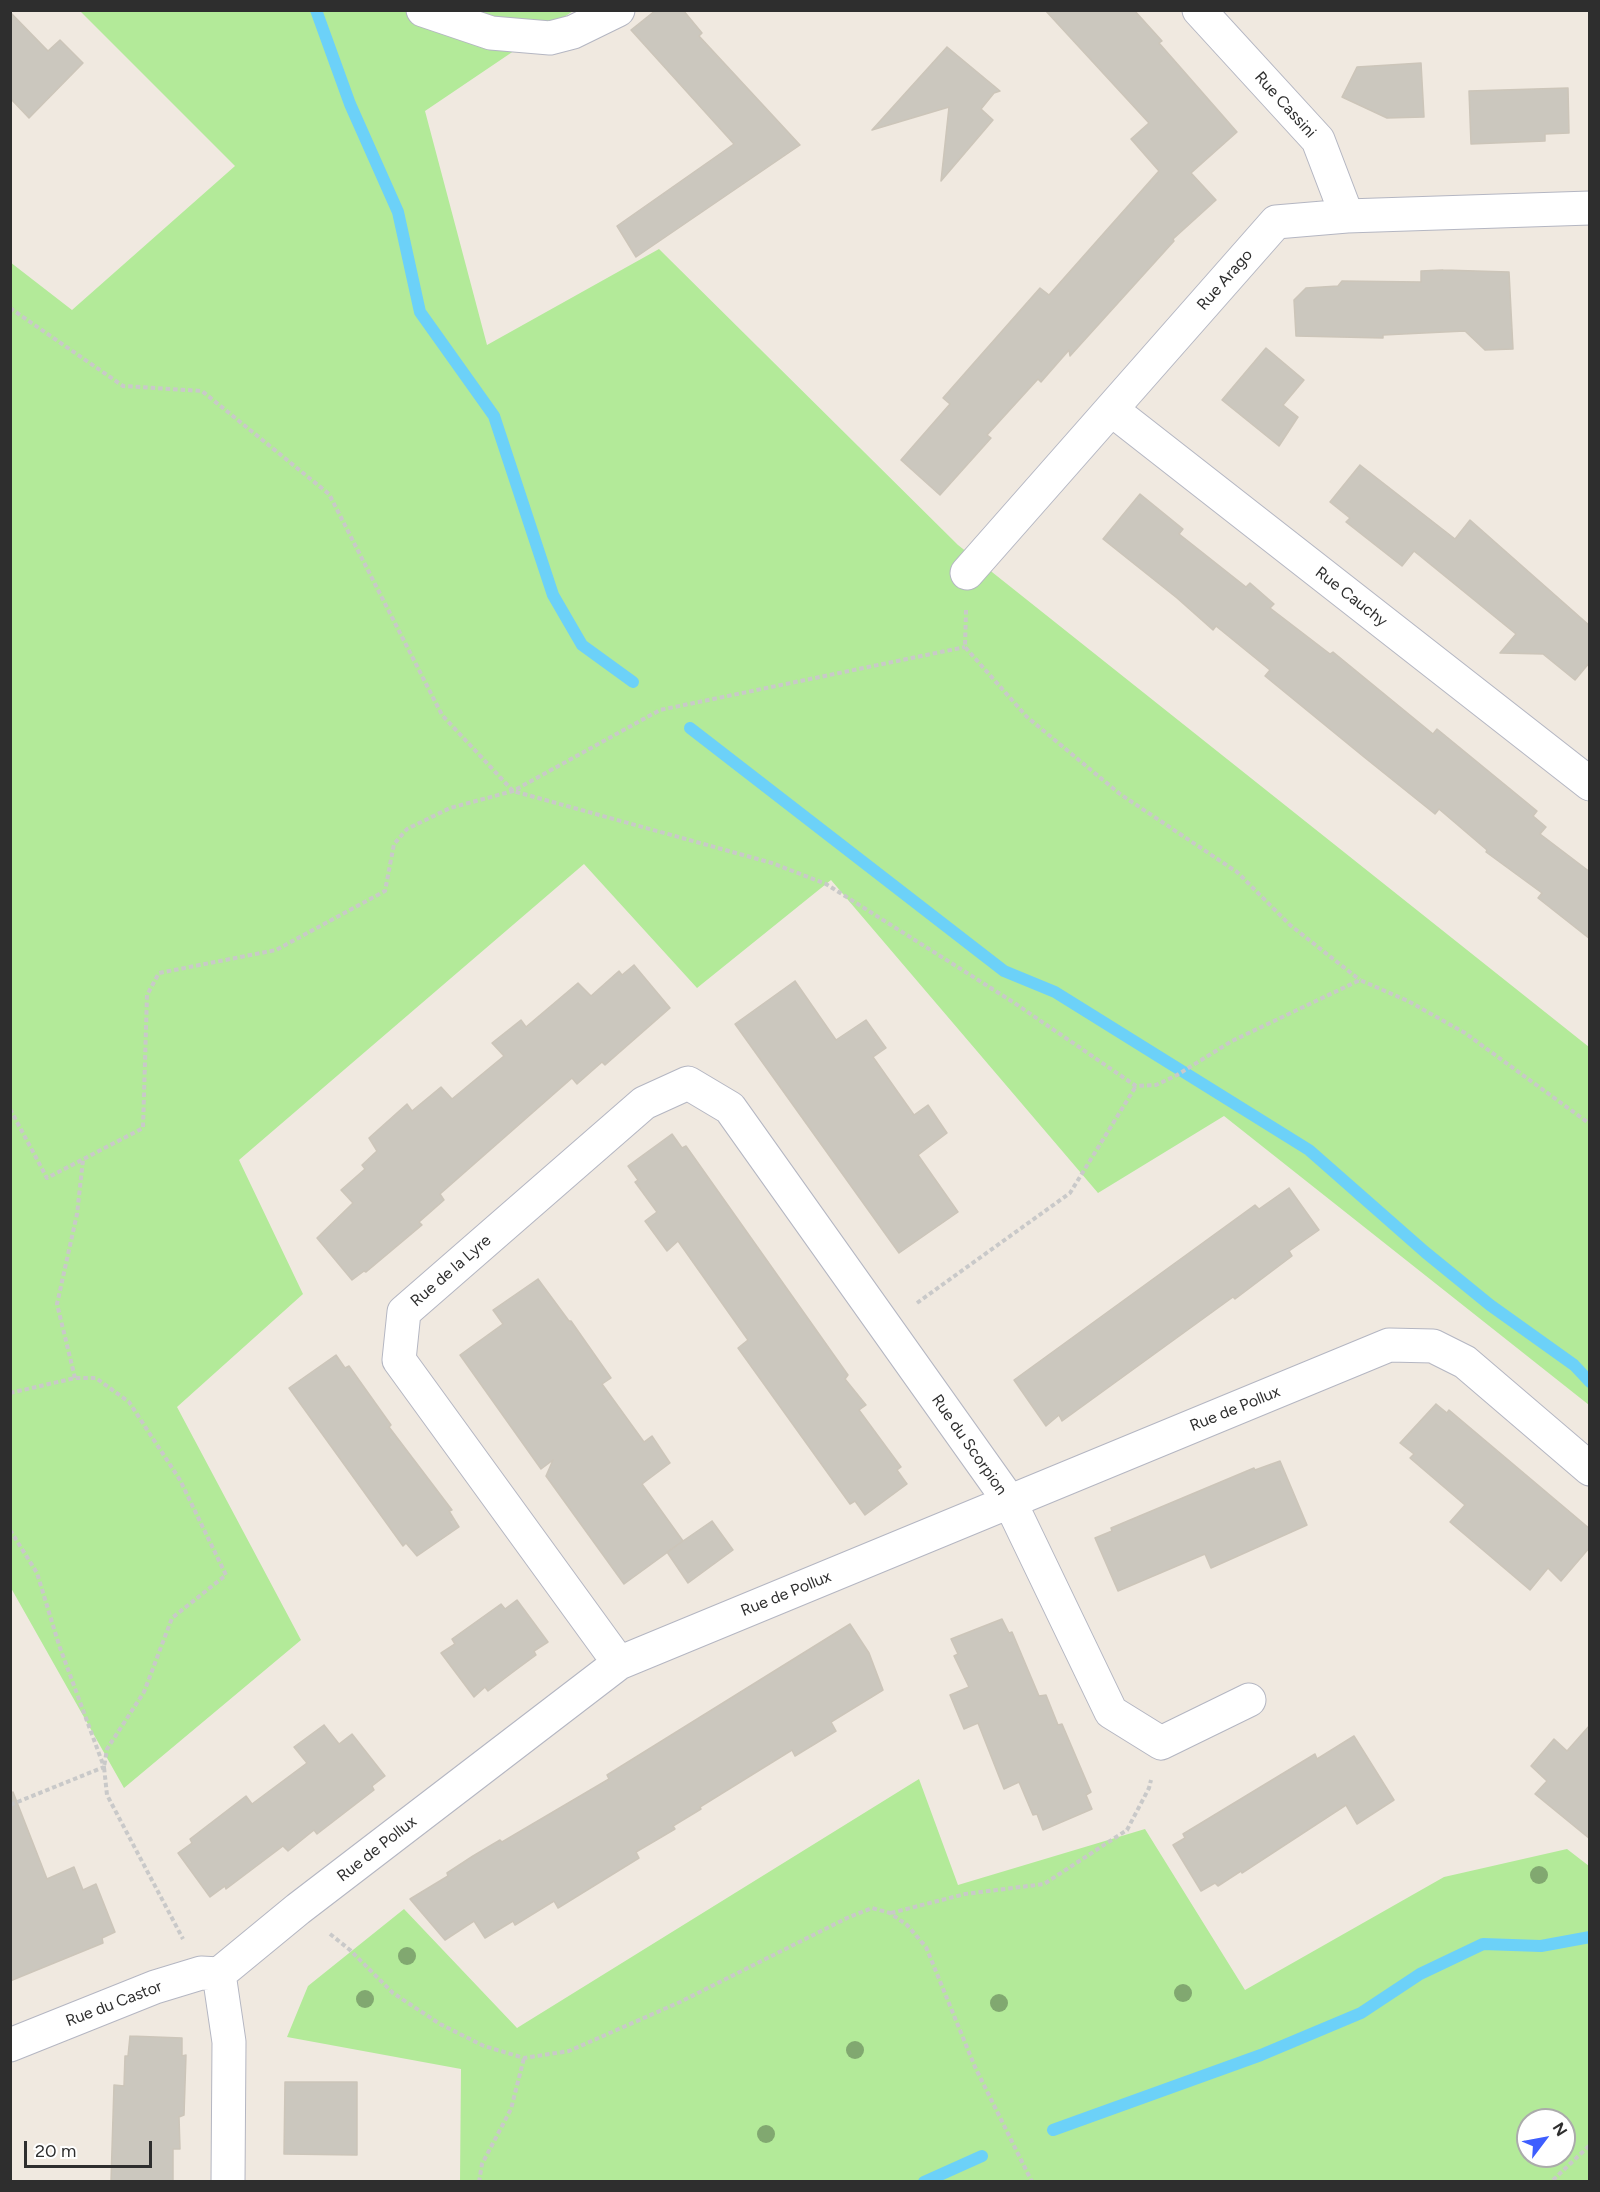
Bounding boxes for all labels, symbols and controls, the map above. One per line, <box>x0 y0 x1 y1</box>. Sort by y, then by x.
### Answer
street label: Rue Cassini <box>1250 68 1320 142</box>
street label: Rue Arago <box>1193 246 1257 314</box>
street label: Rue Cauchy <box>1311 563 1391 631</box>
street label: Rue de la Lyre <box>407 1231 495 1311</box>
street label: Rue de Pollux <box>1187 1382 1283 1436</box>
street label: Rue du Scorpion <box>927 1391 1011 1499</box>
street label: Rue de Pollux <box>738 1567 834 1621</box>
street label: Rue de Pollux <box>333 1812 421 1886</box>
street label: Rue du Castor <box>63 1977 165 2031</box>
north arrow <box>1516 2108 1576 2168</box>
text: N <box>1549 2119 1571 2140</box>
scale bar <box>27 2129 154 2167</box>
text: 20 m <box>35 2140 76 2162</box>

